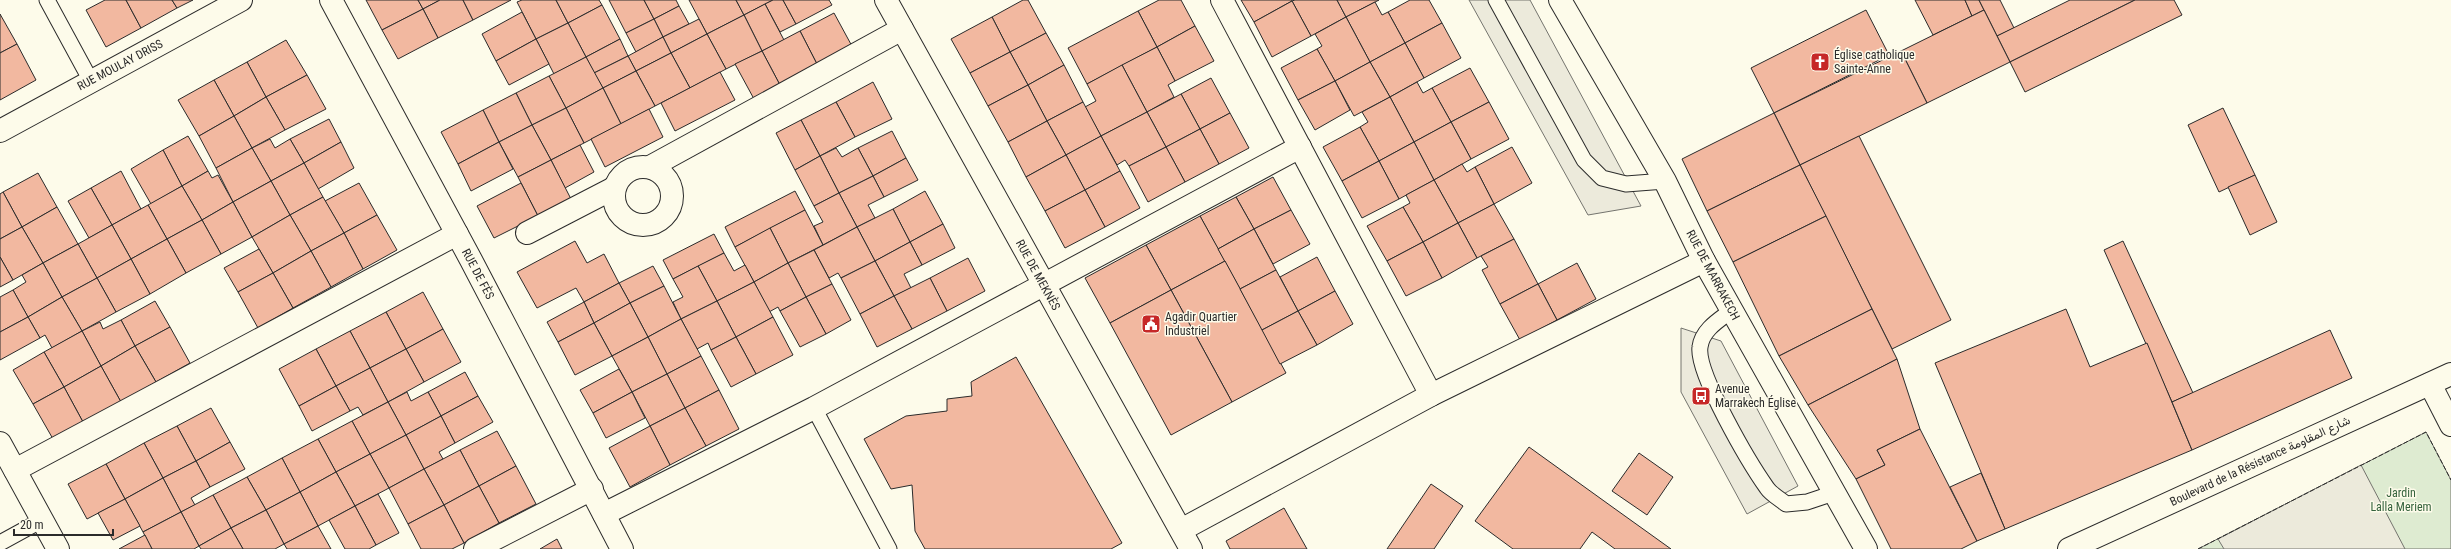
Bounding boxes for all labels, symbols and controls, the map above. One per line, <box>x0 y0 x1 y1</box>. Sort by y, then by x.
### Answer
street label: RUE MOULAY DRISS <box>75 37 165 93</box>
place label: Église catholique Sainte-Anne <box>1834 47 1915 76</box>
church icon: Église catholique Sainte-Anne <box>1809 51 1831 73</box>
street label: RUE DE MARRAKECH <box>1683 228 1743 322</box>
street label: RUE DE MEKNÈS <box>1013 237 1064 313</box>
street label: RUE DE FÈS <box>459 246 498 302</box>
place label: Agadir Quartier Industriel <box>1165 310 1237 338</box>
public building icon: Agadir Quartier Industriel <box>1140 313 1162 335</box>
place label: Avenue Marrakech Église <box>1715 382 1796 410</box>
bus stop icon: Avenue Marrakech Église <box>1690 385 1712 407</box>
street label: Boulevard de la Résistance شارع المقاومة <box>2168 413 2353 511</box>
park label: Jardin Lalla Meriem <box>2370 486 2432 514</box>
scale bar <box>14 511 113 537</box>
text: 20 m <box>20 518 44 532</box>

